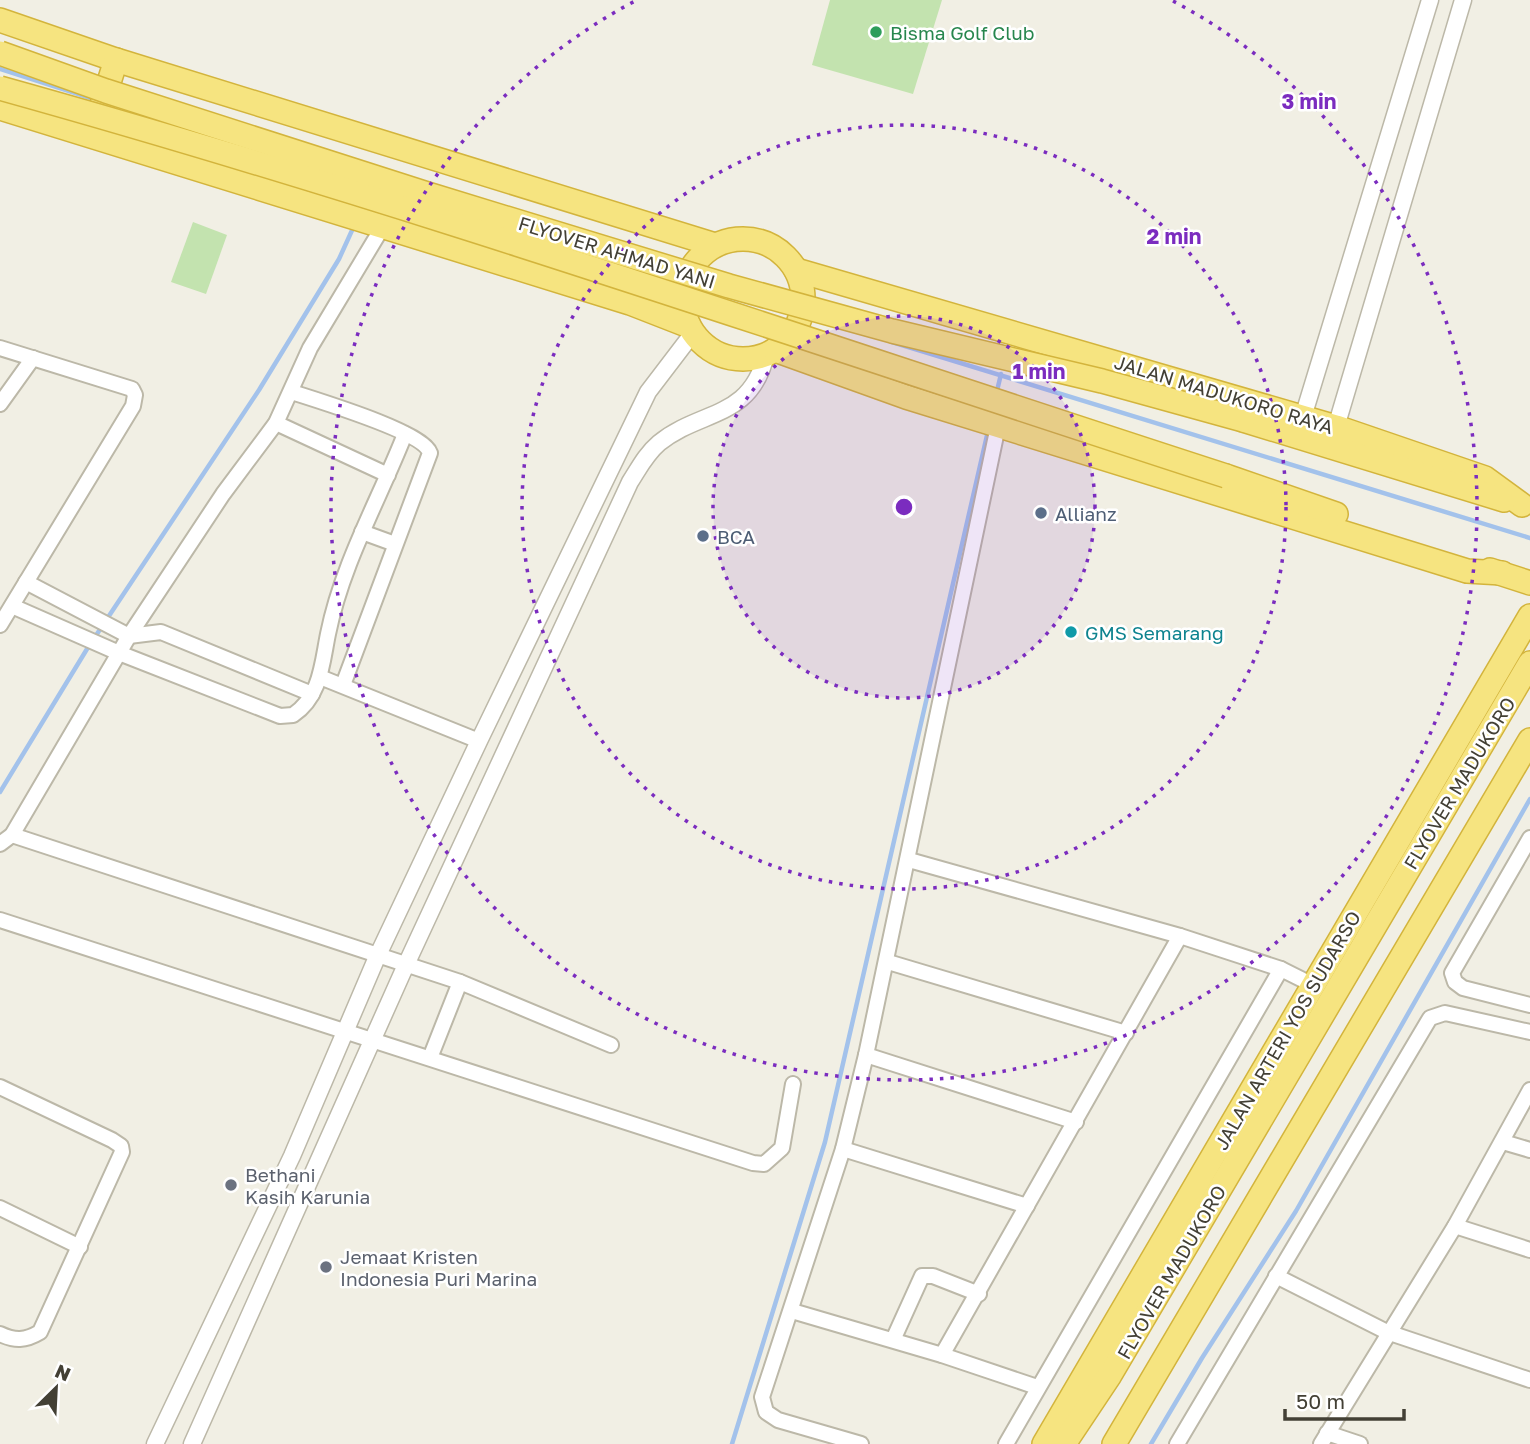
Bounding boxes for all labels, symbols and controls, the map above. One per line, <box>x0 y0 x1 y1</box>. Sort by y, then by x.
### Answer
place label: Bisma Golf Club <box>890 21 1035 44</box>
marker: Bisma Golf Club <box>868 24 884 40</box>
text: 3 min <box>1282 88 1336 114</box>
street label: FLYOVER AHMAD YANI <box>516 211 718 293</box>
text: 2 min <box>1147 223 1201 249</box>
street label: JALAN MADUKORO RAYA <box>1112 350 1336 438</box>
text: 1 min <box>1013 358 1065 384</box>
centre of rings <box>892 495 916 519</box>
place label: Allianz <box>1055 502 1117 525</box>
marker: Allianz <box>1033 505 1049 521</box>
place label: BCA <box>717 525 755 548</box>
marker: BCA <box>695 528 711 544</box>
place label: GMS Semarang <box>1085 621 1224 644</box>
marker: GMS Semarang <box>1063 624 1079 640</box>
street label: FLYOVER MADUKORO <box>1398 693 1520 873</box>
street label: JALAN ARTERI YOS SUDARSO <box>1209 907 1365 1153</box>
place label: Bethani Kasih Karunia <box>245 1163 370 1208</box>
marker: Bethani Kasih Karunia <box>223 1177 239 1193</box>
street label: FLYOVER MADUKORO <box>1112 1181 1230 1363</box>
place label: Jemaat Kristen Indonesia Puri Marina <box>340 1245 537 1290</box>
marker: Jemaat Kristen Indonesia Puri Marina <box>318 1259 334 1275</box>
north arrow <box>21 1353 91 1423</box>
text: N <box>52 1359 74 1385</box>
scale bar <box>1285 1378 1404 1422</box>
text: 50 m <box>1296 1388 1345 1414</box>

